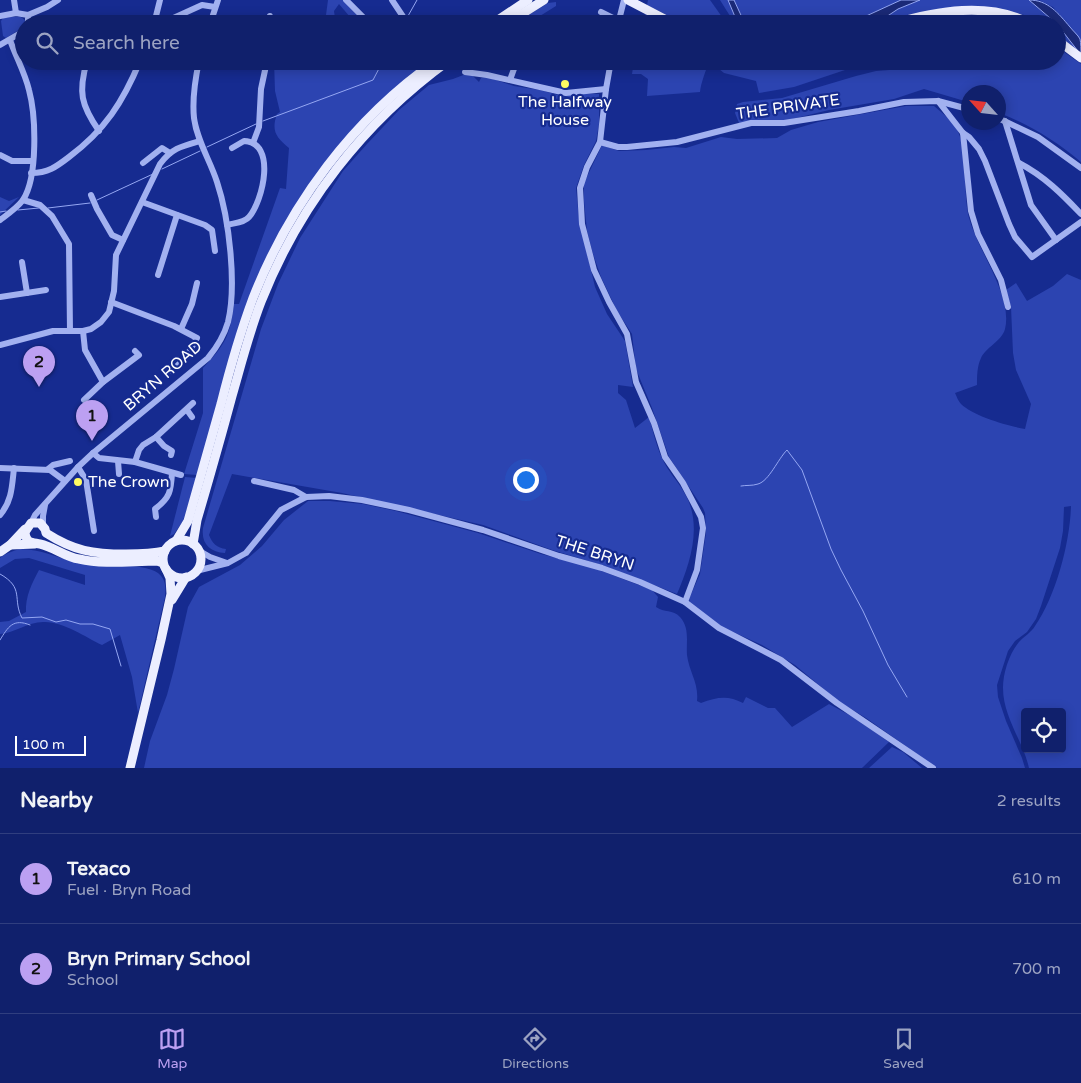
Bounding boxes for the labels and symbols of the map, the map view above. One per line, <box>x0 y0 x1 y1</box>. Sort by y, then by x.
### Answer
marker: The Halfway House <box>559 78 571 90</box>
north arrow <box>961 85 1006 130</box>
street label: THE PRIVATE <box>735 90 841 124</box>
place label: The Halfway House <box>518 92 612 130</box>
street label: BRYN ROAD <box>120 336 206 416</box>
pin: 2 <box>23 346 55 387</box>
pin: 1 <box>76 400 108 441</box>
your location <box>513 467 539 493</box>
place label: The Crown <box>88 472 170 492</box>
marker: The Crown <box>72 476 84 488</box>
street label: THE BRYN <box>553 531 637 575</box>
scale bar <box>15 733 86 756</box>

